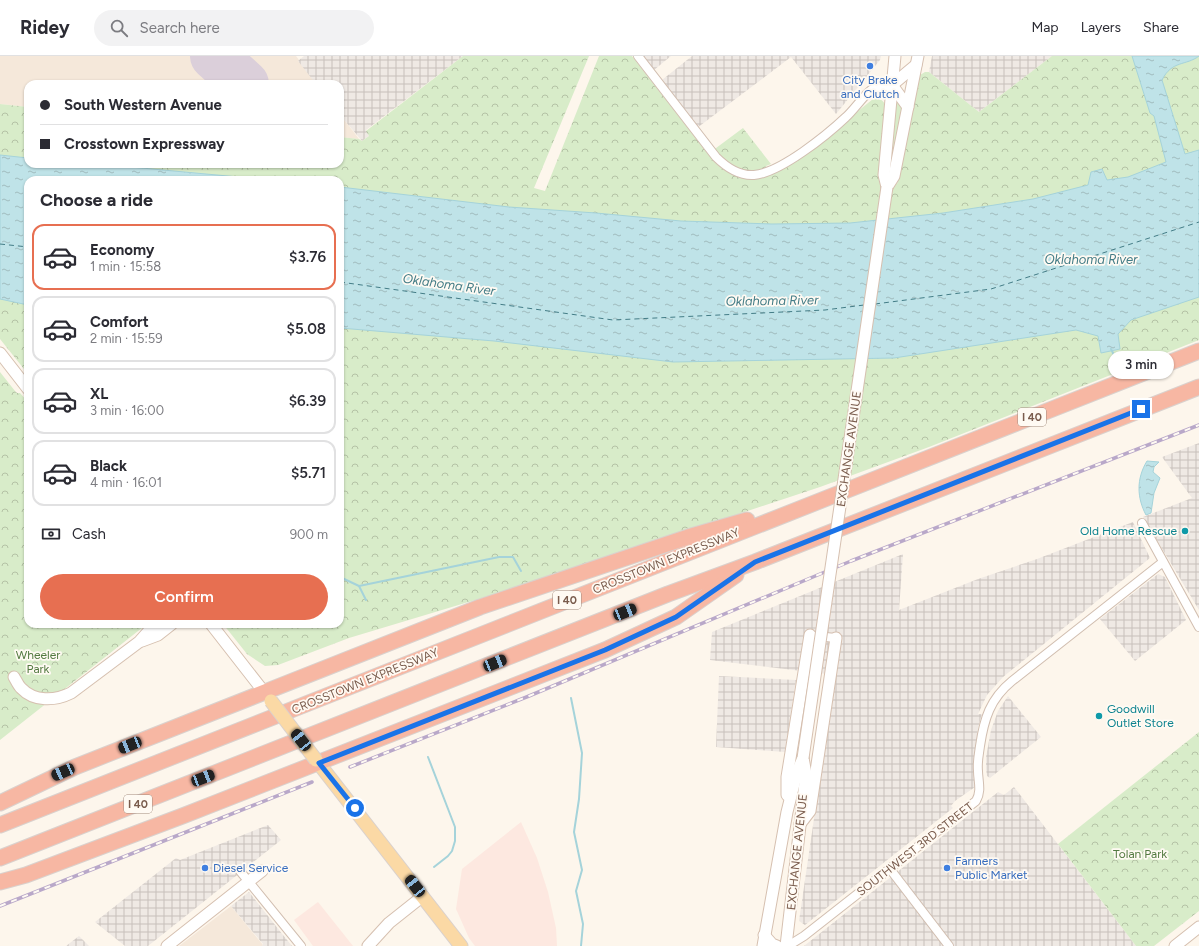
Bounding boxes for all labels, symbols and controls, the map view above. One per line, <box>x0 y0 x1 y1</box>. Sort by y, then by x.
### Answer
search box <box>94 10 374 46</box>
text: Ridey <box>20 16 70 39</box>
icon: search <box>108 17 130 39</box>
text: Search here <box>140 19 220 37</box>
text: Map <box>1031 19 1059 36</box>
text: Layers <box>1081 19 1121 36</box>
text: Share <box>1143 19 1179 36</box>
marker: City Brake and Clutch <box>865 61 875 71</box>
place label: City Brake and Clutch <box>841 73 900 101</box>
text: South Western Avenue <box>64 96 222 114</box>
text: Crosstown Expressway <box>64 135 225 153</box>
text: Choose a ride <box>40 189 153 211</box>
icon: car <box>42 239 78 275</box>
text: Economy <box>90 241 155 259</box>
text: $3.76 <box>289 248 326 266</box>
water label: Oklahoma River <box>1045 252 1138 267</box>
text: 1 min · 15:58 <box>90 259 161 274</box>
water label: Oklahoma River <box>402 271 497 298</box>
water label: Oklahoma River <box>725 292 819 309</box>
icon: car <box>42 311 78 347</box>
text: Comfort <box>90 313 149 331</box>
text: $5.08 <box>287 320 326 338</box>
text: 2 min · 15:59 <box>90 331 163 346</box>
callout: 3 min <box>1108 351 1174 379</box>
text: 3 min <box>1125 357 1157 372</box>
icon: car <box>42 383 78 419</box>
text: XL <box>90 385 108 403</box>
street label: EXCHANGE AVENUE <box>834 390 864 508</box>
text: $6.39 <box>289 392 326 410</box>
route end <box>1132 400 1150 418</box>
text: 3 min · 16:00 <box>90 403 164 418</box>
road number: I 40 <box>1018 408 1046 426</box>
icon: car <box>42 455 78 491</box>
text: Black <box>90 457 127 475</box>
text: $5.71 <box>291 464 326 482</box>
text: 4 min · 16:01 <box>90 475 162 490</box>
icon: cash <box>40 523 62 545</box>
place label: Old Home Rescue <box>1080 524 1177 538</box>
text: Cash <box>72 525 106 543</box>
street label: CROSSTOWN EXPRESSWAY <box>591 525 742 597</box>
marker: Old Home Rescue <box>1180 526 1190 536</box>
text: 900 m <box>290 527 328 542</box>
button: Confirm <box>40 574 328 620</box>
road number: I 40 <box>553 591 581 609</box>
car <box>612 602 638 622</box>
street label: CROSSTOWN EXPRESSWAY <box>290 645 441 717</box>
park label: Wheeler Park <box>16 648 60 676</box>
car <box>482 653 508 673</box>
place label: Goodwill Outlet Store <box>1107 702 1174 730</box>
marker: Goodwill Outlet Store <box>1094 711 1104 721</box>
car <box>289 727 313 753</box>
car <box>117 735 143 755</box>
car <box>50 762 76 782</box>
car <box>190 768 216 788</box>
street label: EXCHANGE AVENUE <box>784 793 810 911</box>
road number: I 40 <box>124 795 152 813</box>
route start <box>346 799 364 817</box>
street label: SOUTHWEST 3RD STREET <box>854 799 976 899</box>
park label: Tolan Park <box>1113 847 1167 861</box>
place label: Farmers Public Market <box>955 854 1028 882</box>
place label: Diesel Service <box>213 861 289 875</box>
marker: Diesel Service <box>200 863 210 873</box>
marker: Farmers Public Market <box>942 863 952 873</box>
car <box>403 873 427 899</box>

